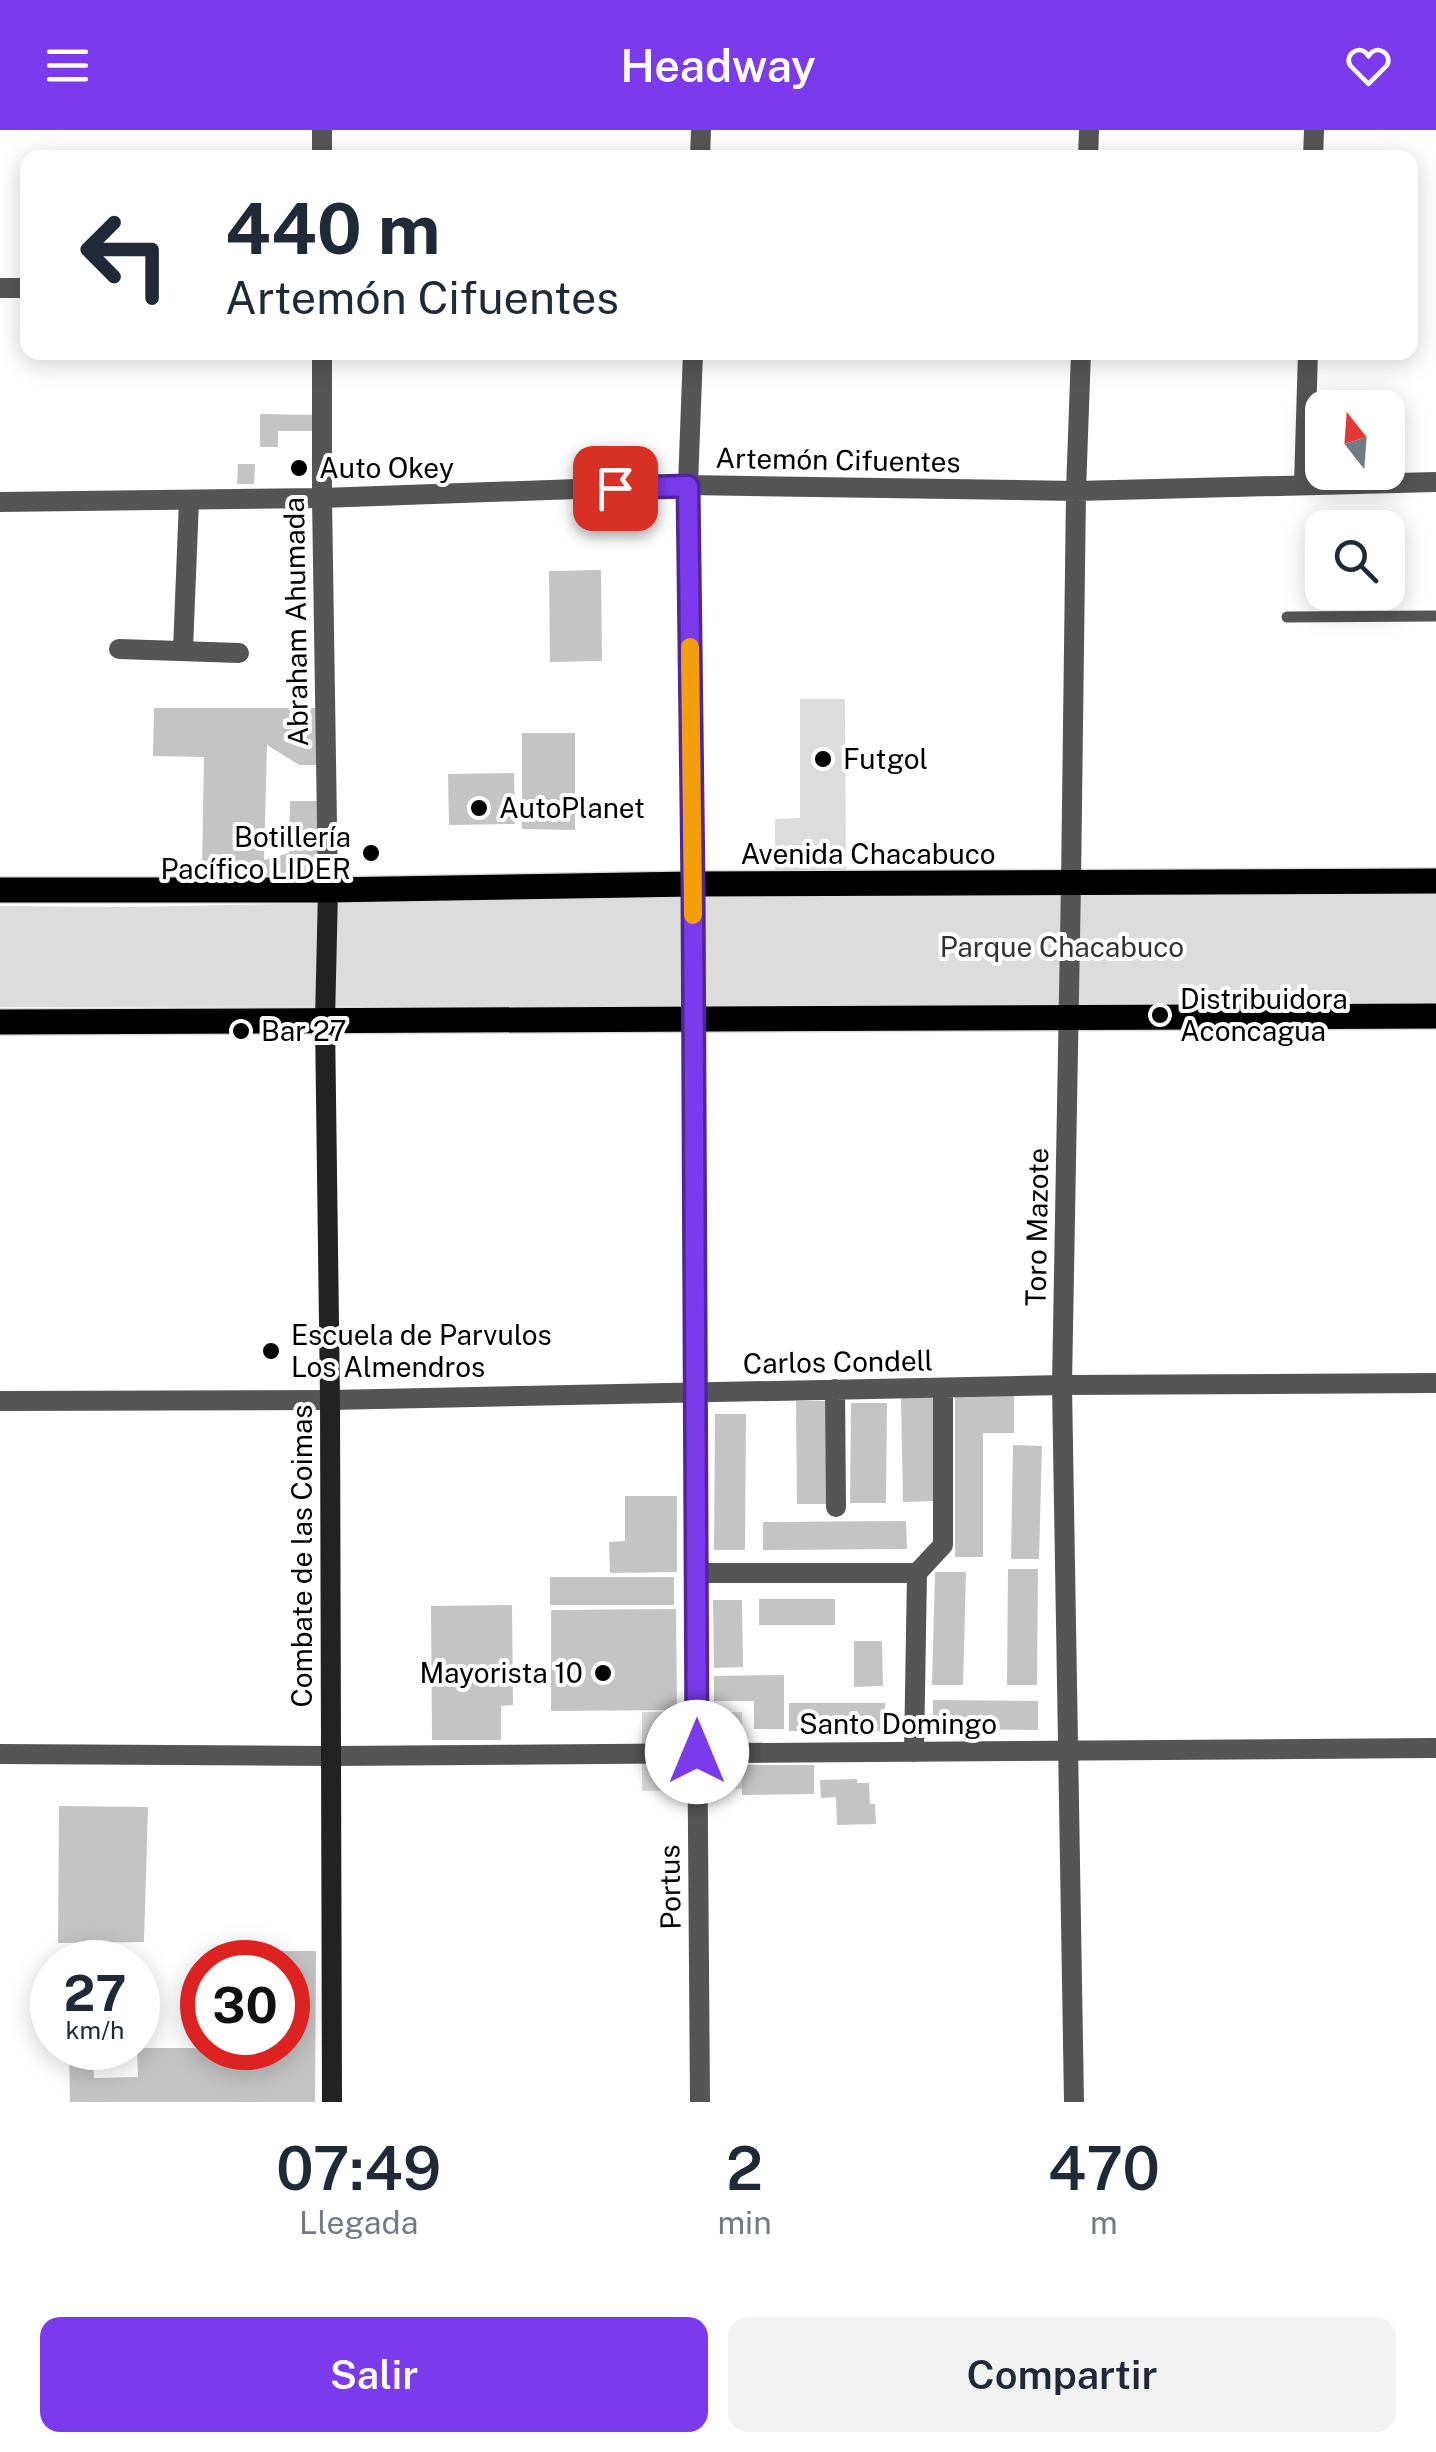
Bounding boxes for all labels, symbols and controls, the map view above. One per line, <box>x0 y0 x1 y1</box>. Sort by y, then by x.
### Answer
icon: menu <box>40 38 95 93</box>
icon: heart <box>1341 38 1396 93</box>
text: Headway <box>620 39 816 92</box>
text: 440 m <box>225 187 440 270</box>
icon: left <box>60 190 190 320</box>
text: Artemón Cifuentes <box>225 271 619 324</box>
north arrow <box>1305 390 1405 490</box>
map controls <box>1305 390 1405 610</box>
street label: Artemón Cifuentes <box>715 441 961 478</box>
pin <box>573 446 658 531</box>
place label: Auto Okey <box>319 451 454 484</box>
marker: Auto Okey <box>288 457 310 479</box>
icon: arrive <box>588 461 643 516</box>
street label: Abraham Ahumada <box>277 497 314 747</box>
button: search <box>1305 510 1405 610</box>
place label: Futgol <box>843 742 928 775</box>
marker: Futgol <box>812 748 834 770</box>
place label: AutoPlanet <box>499 791 645 824</box>
marker: AutoPlanet <box>468 797 490 819</box>
place label: Botillería Pacífico LIDER <box>161 820 351 885</box>
street label: Avenida Chacabuco <box>740 837 996 870</box>
marker: Botillería Pacífico LIDER <box>360 842 382 864</box>
park label: Parque Chacabuco <box>940 930 1184 963</box>
place label: Distribuidora Aconcagua <box>1180 982 1348 1047</box>
marker: Distribuidora Aconcagua <box>1149 1004 1171 1026</box>
place label: Bar 27 <box>261 1014 347 1047</box>
marker: Bar 27 <box>230 1020 252 1042</box>
street label: Toro Mazote <box>1019 1147 1054 1307</box>
place label: Escuela de Parvulos Los Almendros <box>291 1318 552 1383</box>
marker: Escuela de Parvulos Los Almendros <box>260 1340 282 1362</box>
street label: Carlos Condell <box>743 1343 933 1380</box>
street label: Combate de las Coimas <box>285 1405 318 1707</box>
place label: Mayorista 10 <box>419 1656 583 1689</box>
marker: Mayorista 10 <box>592 1662 614 1684</box>
position arrow <box>645 1700 749 1804</box>
street label: Santo Domingo <box>799 1707 997 1740</box>
street label: Portus <box>652 1844 687 1930</box>
speed limit sign: 30 <box>180 1940 310 2070</box>
text: 27 <box>63 1963 127 2022</box>
text: km/h <box>66 2015 124 2045</box>
text: 07:49 <box>276 2133 441 2204</box>
text: 2 <box>726 2133 763 2204</box>
text: 470 <box>1048 2133 1160 2204</box>
text: Llegada <box>299 2204 418 2241</box>
text: min <box>717 2204 772 2241</box>
text: m <box>1090 2204 1118 2241</box>
button: Salir <box>40 2317 708 2432</box>
button: Compartir <box>728 2317 1396 2432</box>

